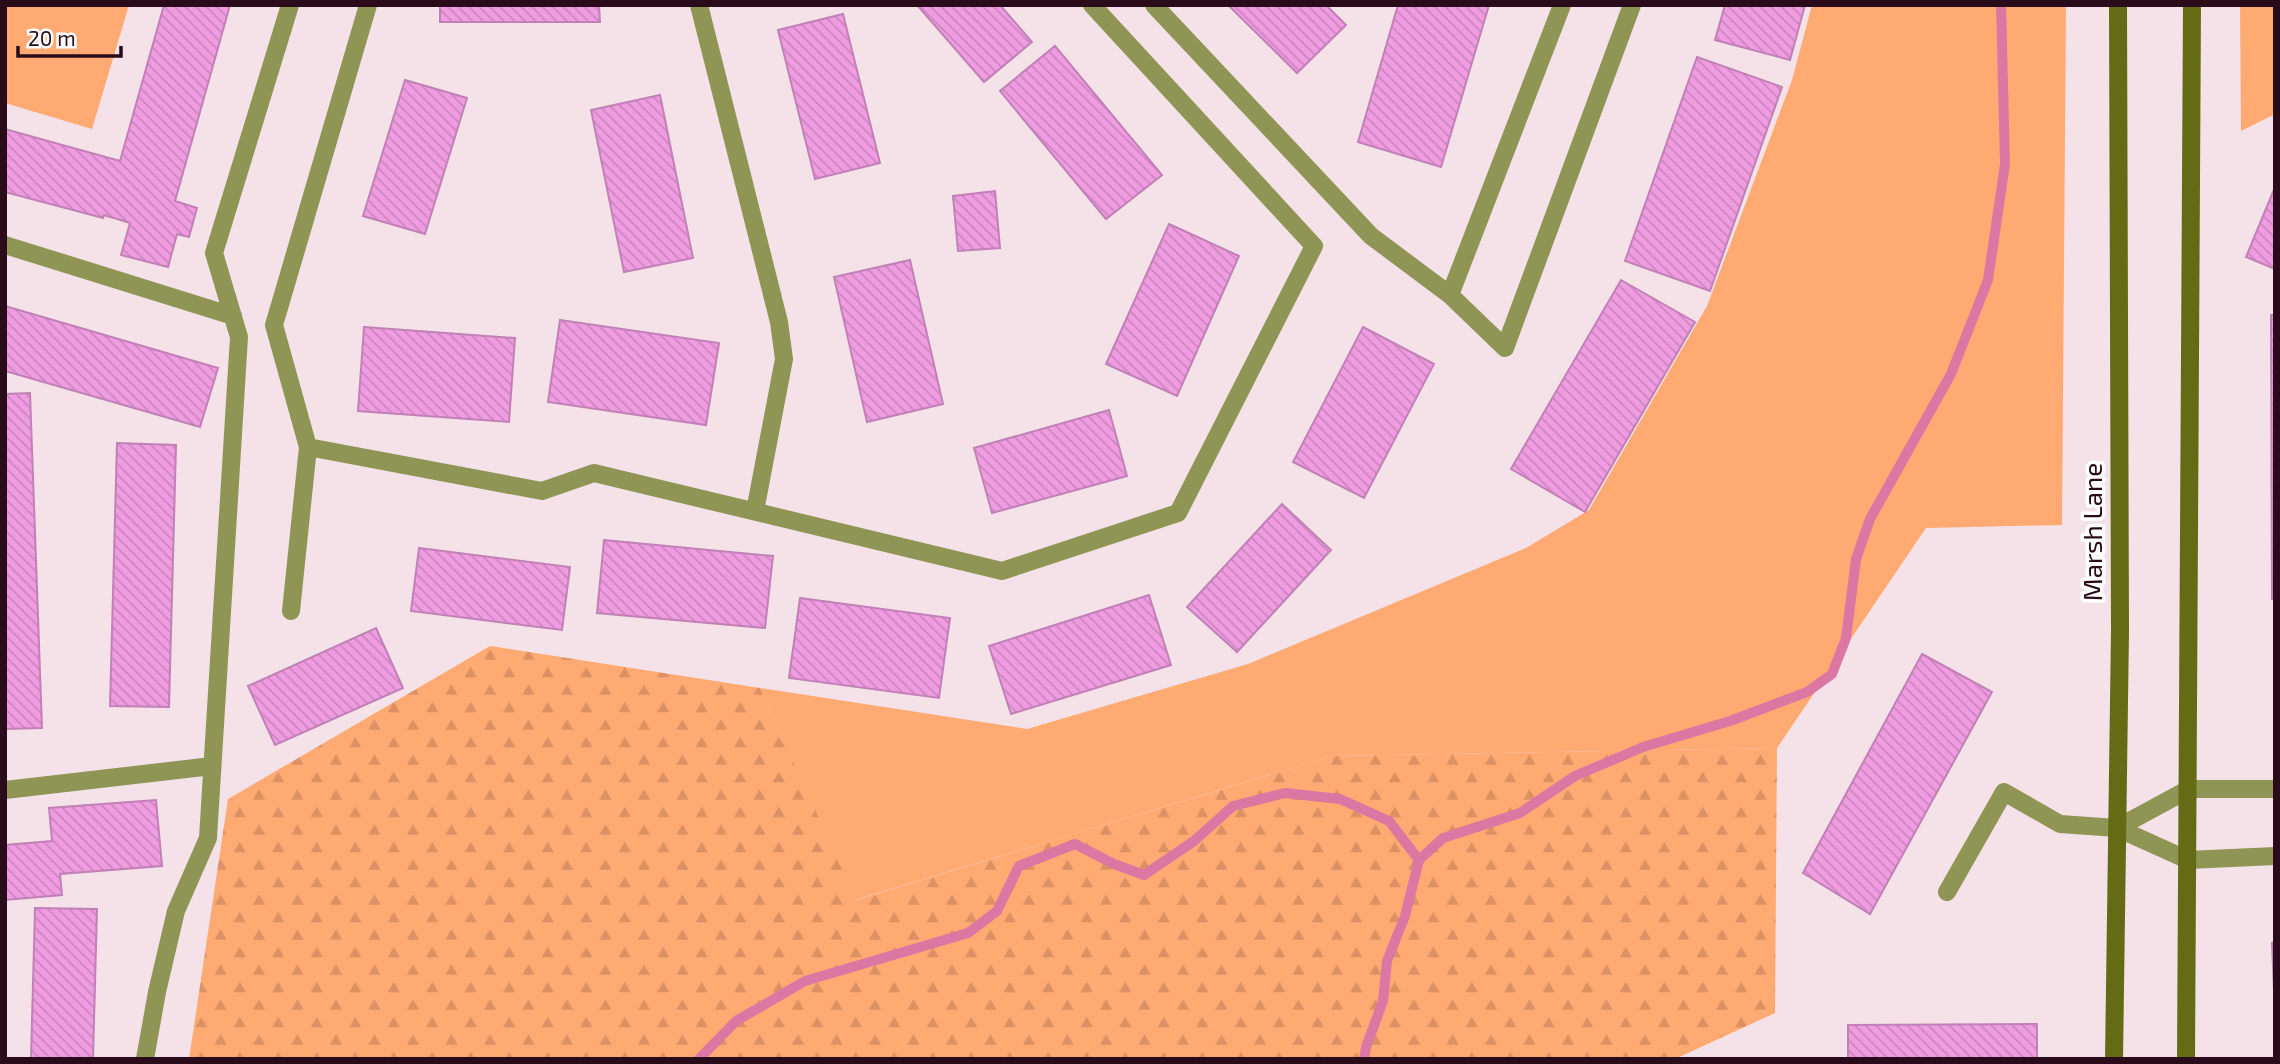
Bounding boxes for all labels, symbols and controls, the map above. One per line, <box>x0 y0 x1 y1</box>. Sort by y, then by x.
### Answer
scale bar <box>18 14 121 58</box>
text: 20 m <box>28 25 76 50</box>
street label: Marsh Lane <box>2076 463 2107 601</box>

